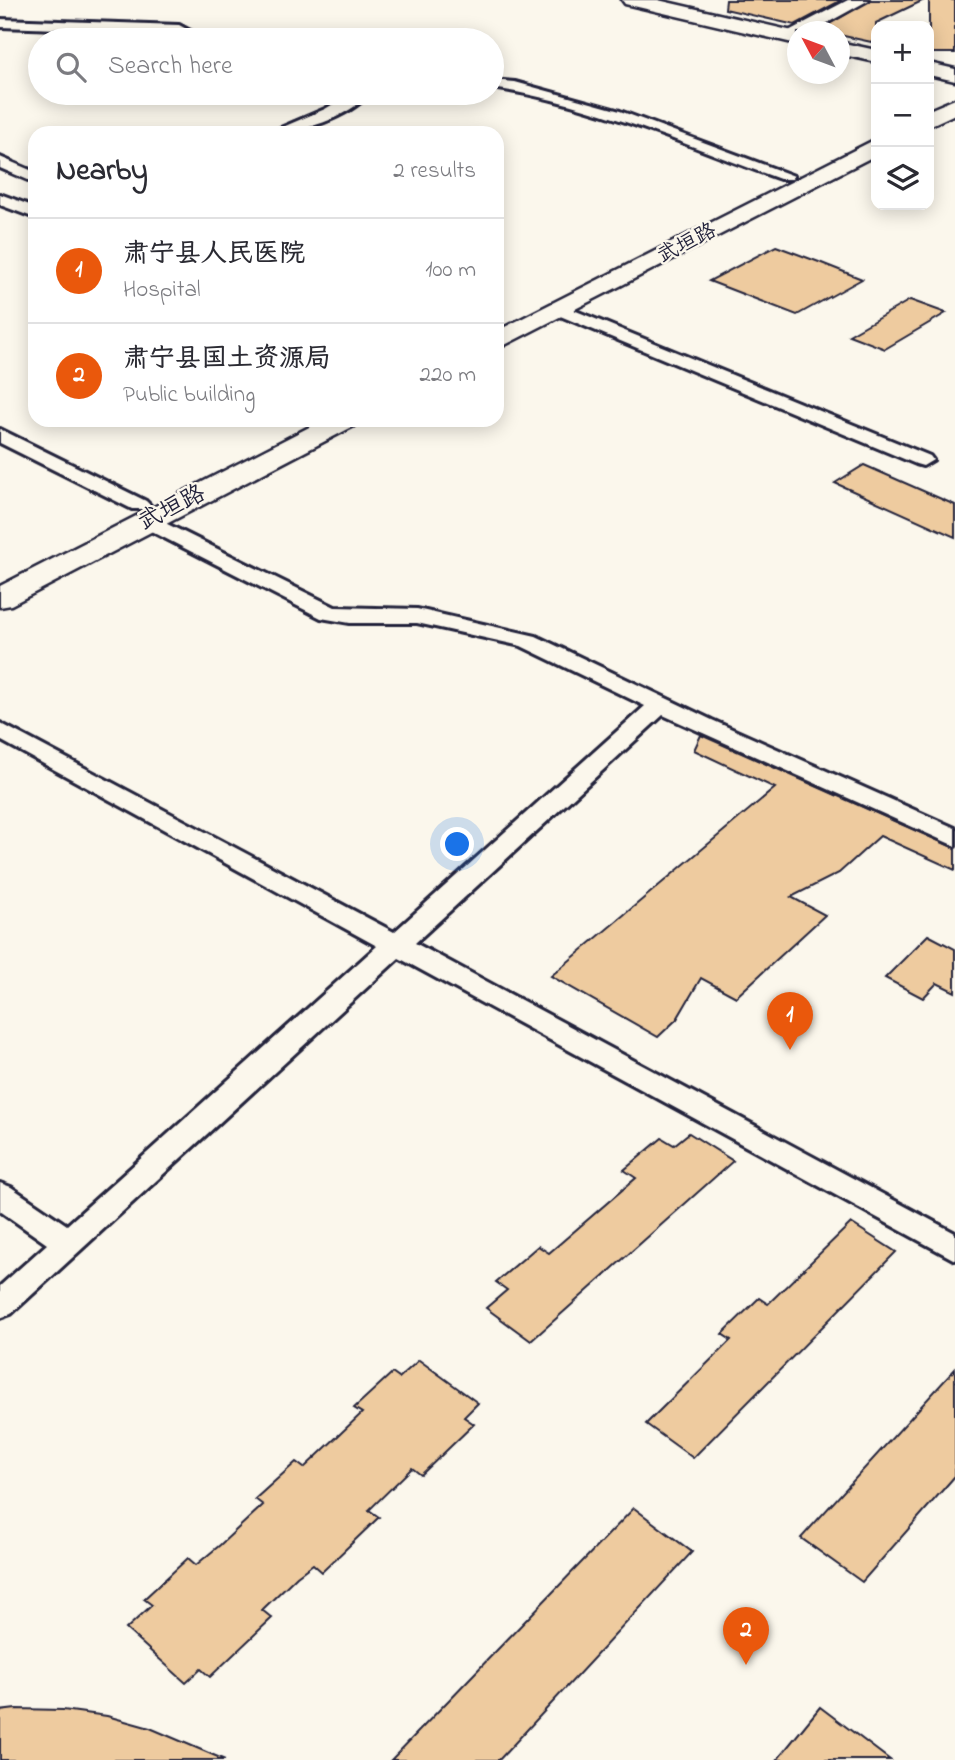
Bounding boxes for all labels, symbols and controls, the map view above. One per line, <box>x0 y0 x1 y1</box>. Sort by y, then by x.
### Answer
north arrow <box>787 21 850 84</box>
map controls <box>871 21 934 210</box>
button: + <box>871 21 934 84</box>
search box <box>28 28 504 105</box>
icon: search <box>52 48 90 86</box>
text: Search here <box>108 48 233 86</box>
button: − <box>871 84 934 147</box>
button: layers <box>871 147 934 210</box>
text: Nearby <box>56 150 148 194</box>
text: 2 results <box>393 155 476 188</box>
street label: 武垣路 <box>652 216 722 272</box>
text: 肃宁县人民医院 <box>123 236 305 274</box>
text: 1 <box>75 254 83 287</box>
text: 100 m <box>425 254 476 287</box>
text: Hospital <box>123 274 201 307</box>
text: 肃宁县国土资源局 <box>123 341 331 379</box>
text: 2 <box>73 359 85 392</box>
text: 220 m <box>420 359 476 392</box>
text: Public building <box>123 379 255 412</box>
street label: 武垣路 <box>132 477 212 541</box>
your location <box>440 827 474 861</box>
pin: 1 <box>767 992 813 1050</box>
pin: 2 <box>723 1607 769 1665</box>

